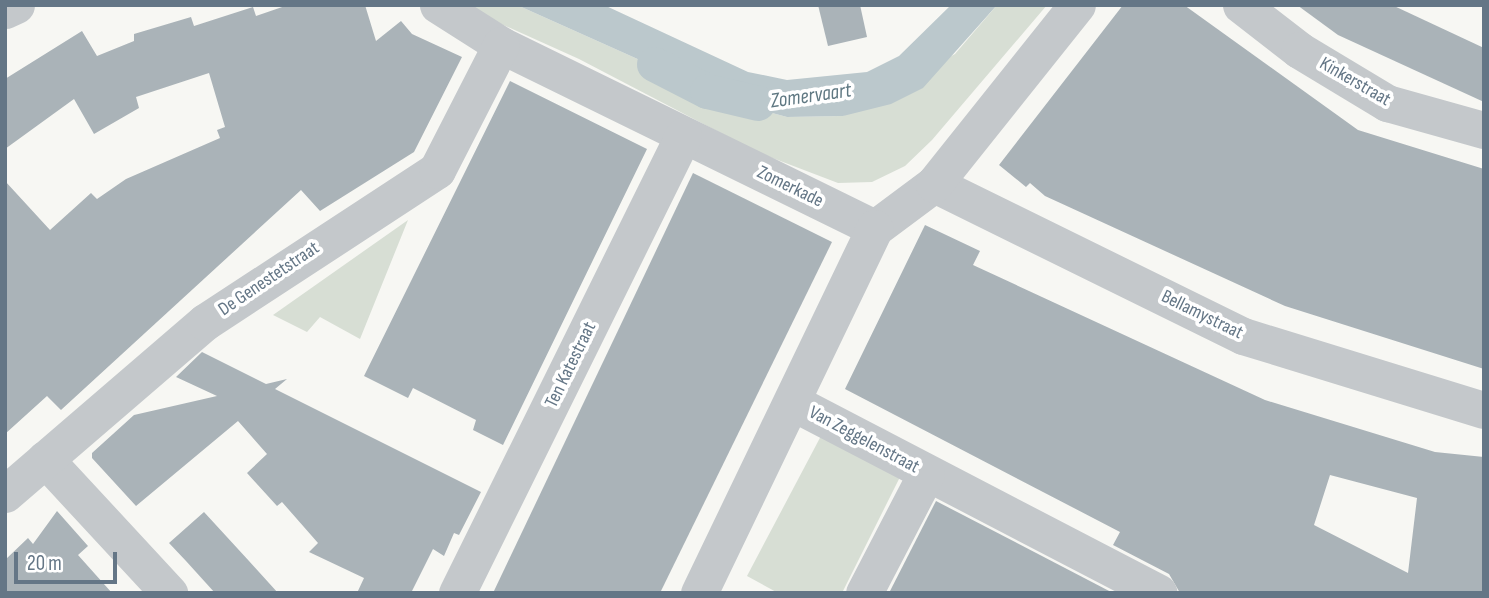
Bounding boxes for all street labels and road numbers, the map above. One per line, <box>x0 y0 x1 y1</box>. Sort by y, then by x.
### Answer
street label: Kinkerstraat <box>1315 53 1395 111</box>
street label: Zomerkade <box>753 161 827 213</box>
street label: De Genestetstraat <box>214 237 324 321</box>
street label: Bellamystraat <box>1157 285 1247 345</box>
street label: Ten Katestraat <box>540 318 602 412</box>
street label: Van Zeggelenstraat <box>805 401 923 479</box>

